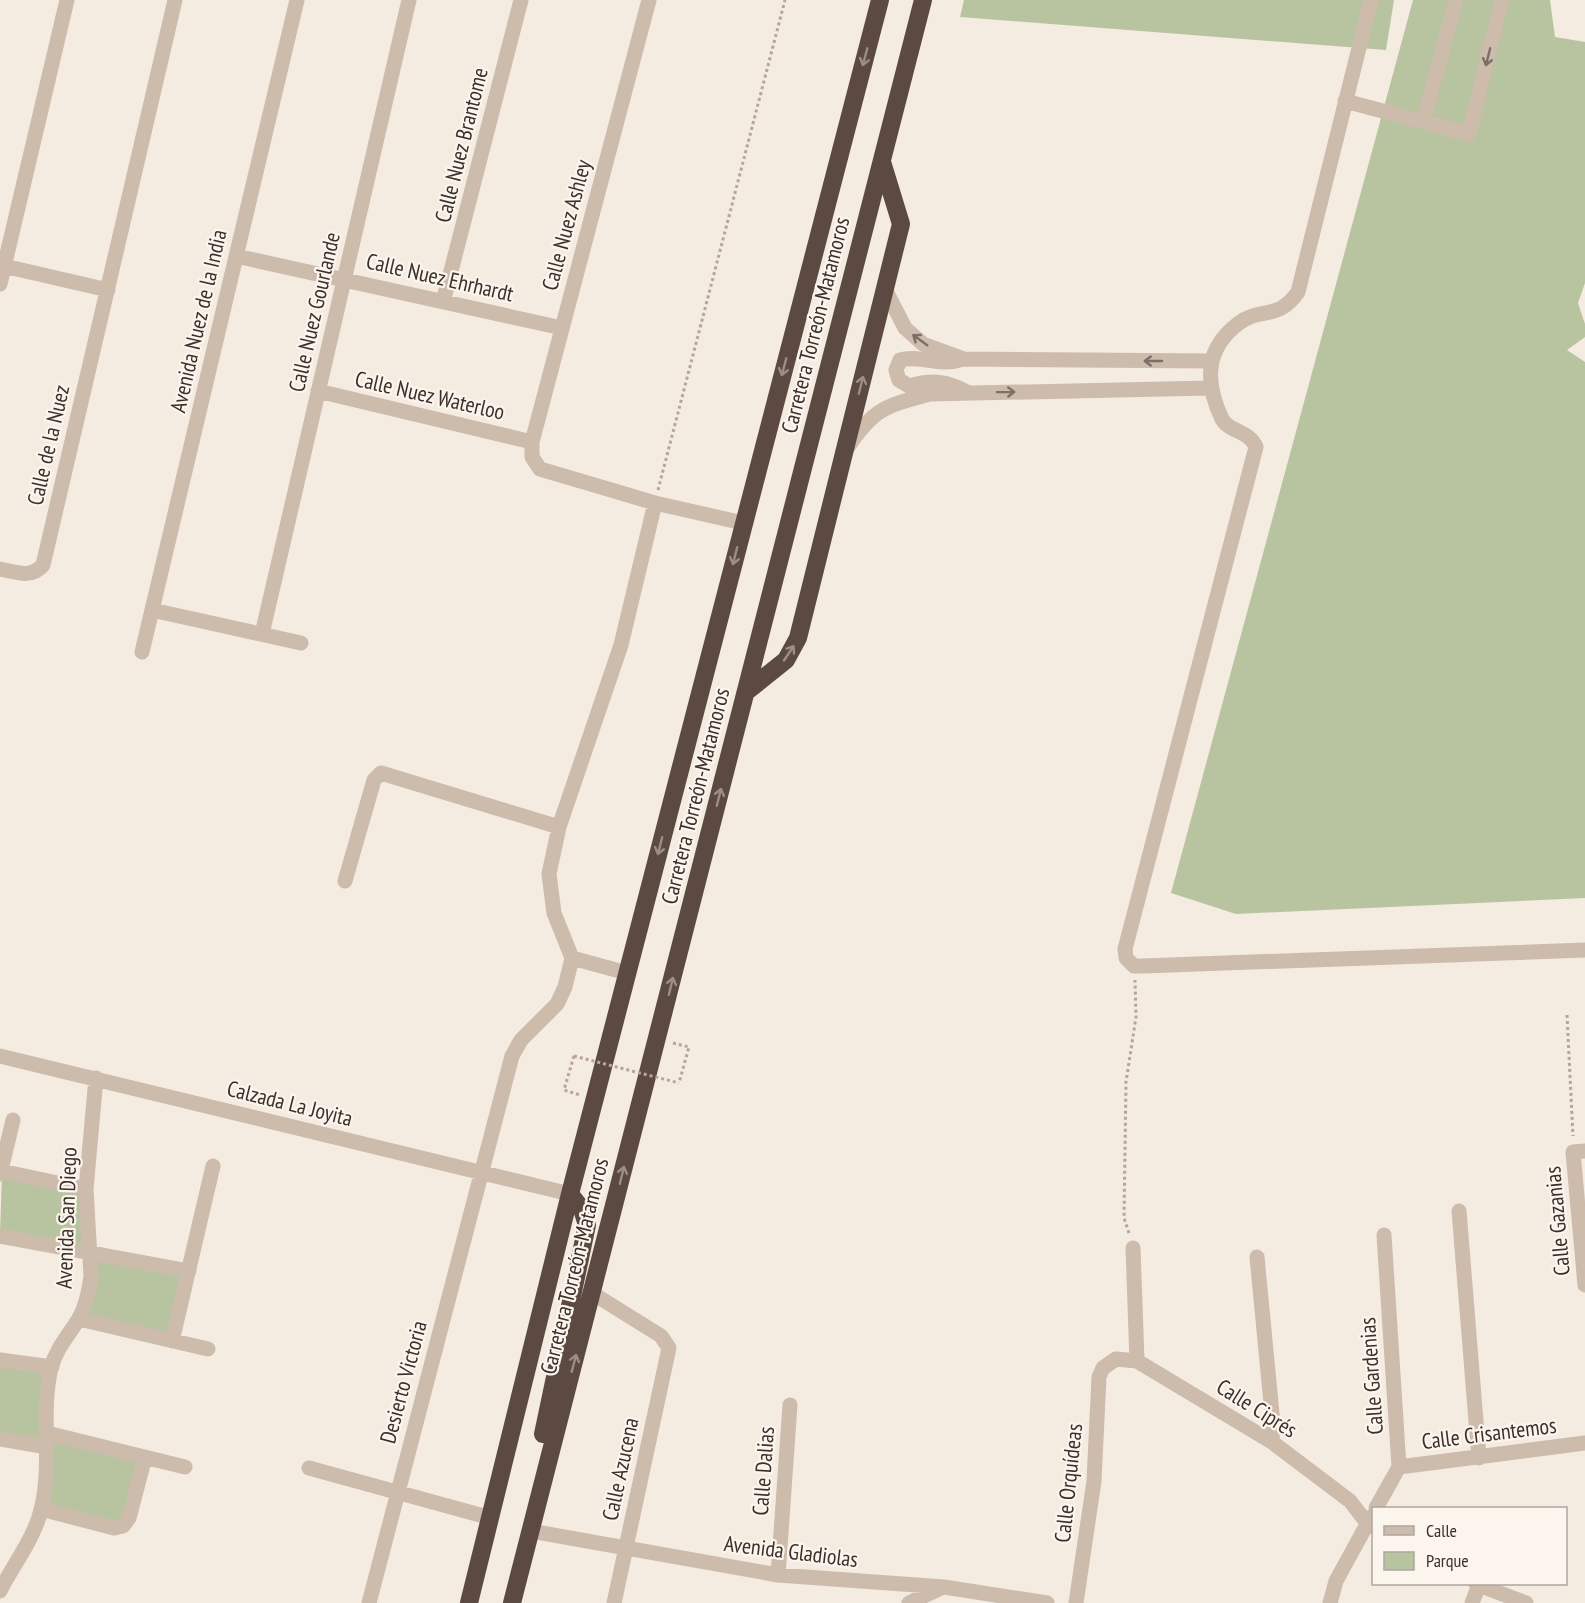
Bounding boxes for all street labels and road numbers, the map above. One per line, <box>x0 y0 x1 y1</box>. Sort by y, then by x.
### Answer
street label: Calle Nuez Brantome <box>428 65 494 225</box>
street label: Calle Nuez Ashley <box>535 156 597 293</box>
street label: Carretera Torreón-Matamoros <box>775 214 855 436</box>
street label: Avenida Nuez de la India <box>163 227 233 415</box>
street label: Calle Nuez Gourlande <box>282 229 346 395</box>
street label: Calle Nuez Ehrhardt <box>364 246 516 308</box>
street label: Calle Nuez Waterloo <box>353 364 507 426</box>
street label: Calle de la Nuez <box>21 382 75 508</box>
street label: Carretera Torreón-Matamoros <box>655 685 735 907</box>
street label: Calzada La Joyita <box>224 1074 356 1132</box>
street label: Avenida San Diego <box>50 1147 82 1289</box>
street label: Carretera Torreón-Matamoros <box>534 1155 614 1377</box>
street label: Calle Gazanias <box>1538 1165 1576 1277</box>
street label: Calle Gardenias <box>1353 1316 1389 1436</box>
street label: Desierto Victoria <box>373 1318 433 1446</box>
street label: Calle Ciprés <box>1212 1372 1302 1444</box>
street label: Calle Crisantemos <box>1420 1411 1558 1455</box>
street label: Calle Azucena <box>595 1415 645 1523</box>
street label: Calle Orquídeas <box>1048 1422 1088 1544</box>
street label: Calle Dalias <box>746 1426 780 1516</box>
street label: Avenida Gladiolas <box>722 1529 860 1573</box>

